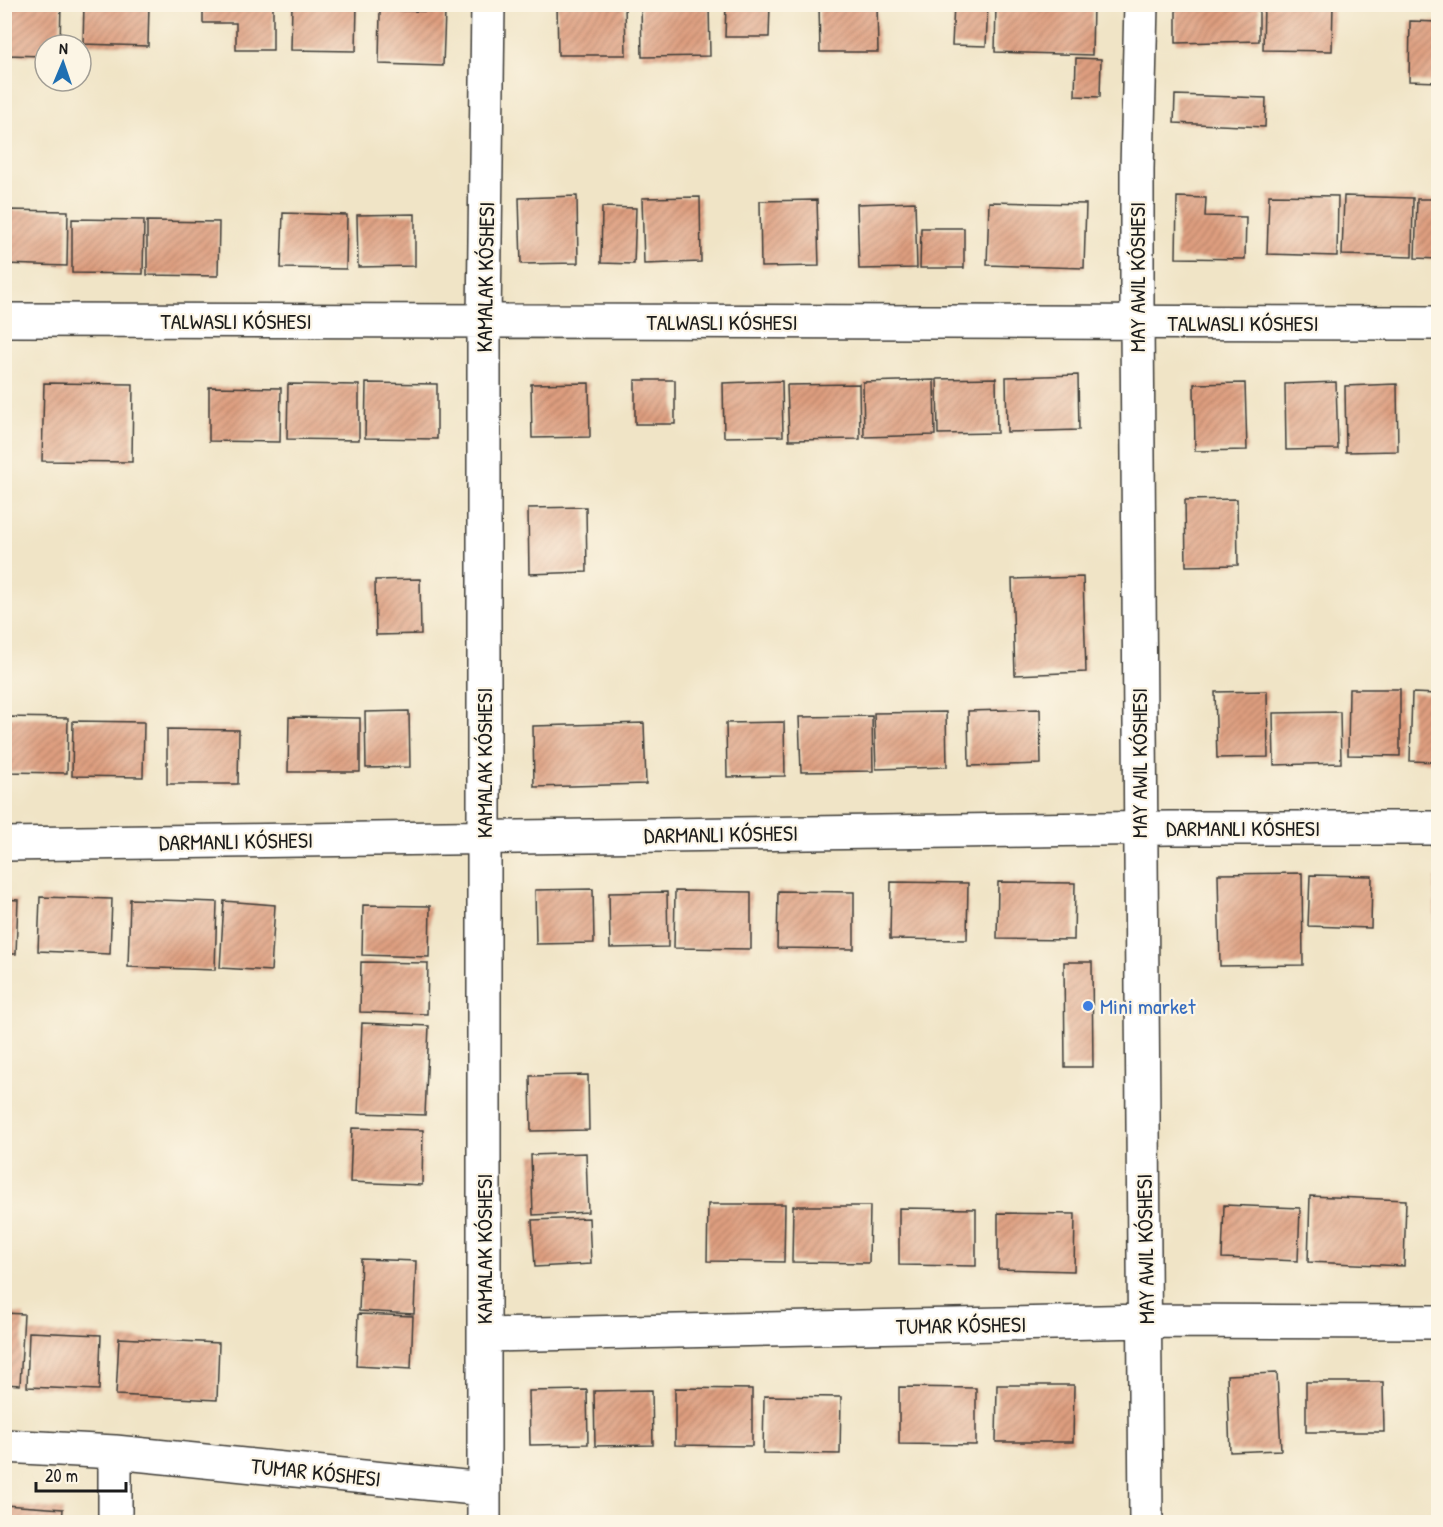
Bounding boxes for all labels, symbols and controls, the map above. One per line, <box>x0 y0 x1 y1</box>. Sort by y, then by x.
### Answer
north arrow <box>33 33 93 93</box>
text: N <box>59 37 69 59</box>
street label: KAMALAK KÓSHESI <box>469 201 501 353</box>
street label: MAY AWIL KÓSHESI <box>1122 202 1152 352</box>
street label: TALWASLI KÓSHESI <box>160 306 312 336</box>
street label: TALWASLI KÓSHESI <box>646 307 798 337</box>
street label: TALWASLI KÓSHESI <box>1167 308 1319 338</box>
street label: KAMALAK KÓSHESI <box>469 688 499 838</box>
street label: MAY AWIL KÓSHESI <box>1124 688 1154 838</box>
street label: DARMANLI KÓSHESI <box>1166 813 1320 843</box>
street label: DARMANLI KÓSHESI <box>644 818 798 850</box>
street label: DARMANLI KÓSHESI <box>159 825 313 857</box>
place label: Mini market <box>1100 991 1196 1021</box>
marker: Mini market <box>1081 999 1095 1013</box>
street label: KAMALAK KÓSHESI <box>469 1174 499 1324</box>
street label: MAY AWIL KÓSHESI <box>1129 1174 1161 1324</box>
street label: TUMAR KÓSHESI <box>896 1309 1026 1341</box>
street label: TUMAR KÓSHESI <box>250 1450 382 1494</box>
scale bar <box>36 1455 126 1493</box>
text: 20 m <box>45 1463 78 1488</box>

